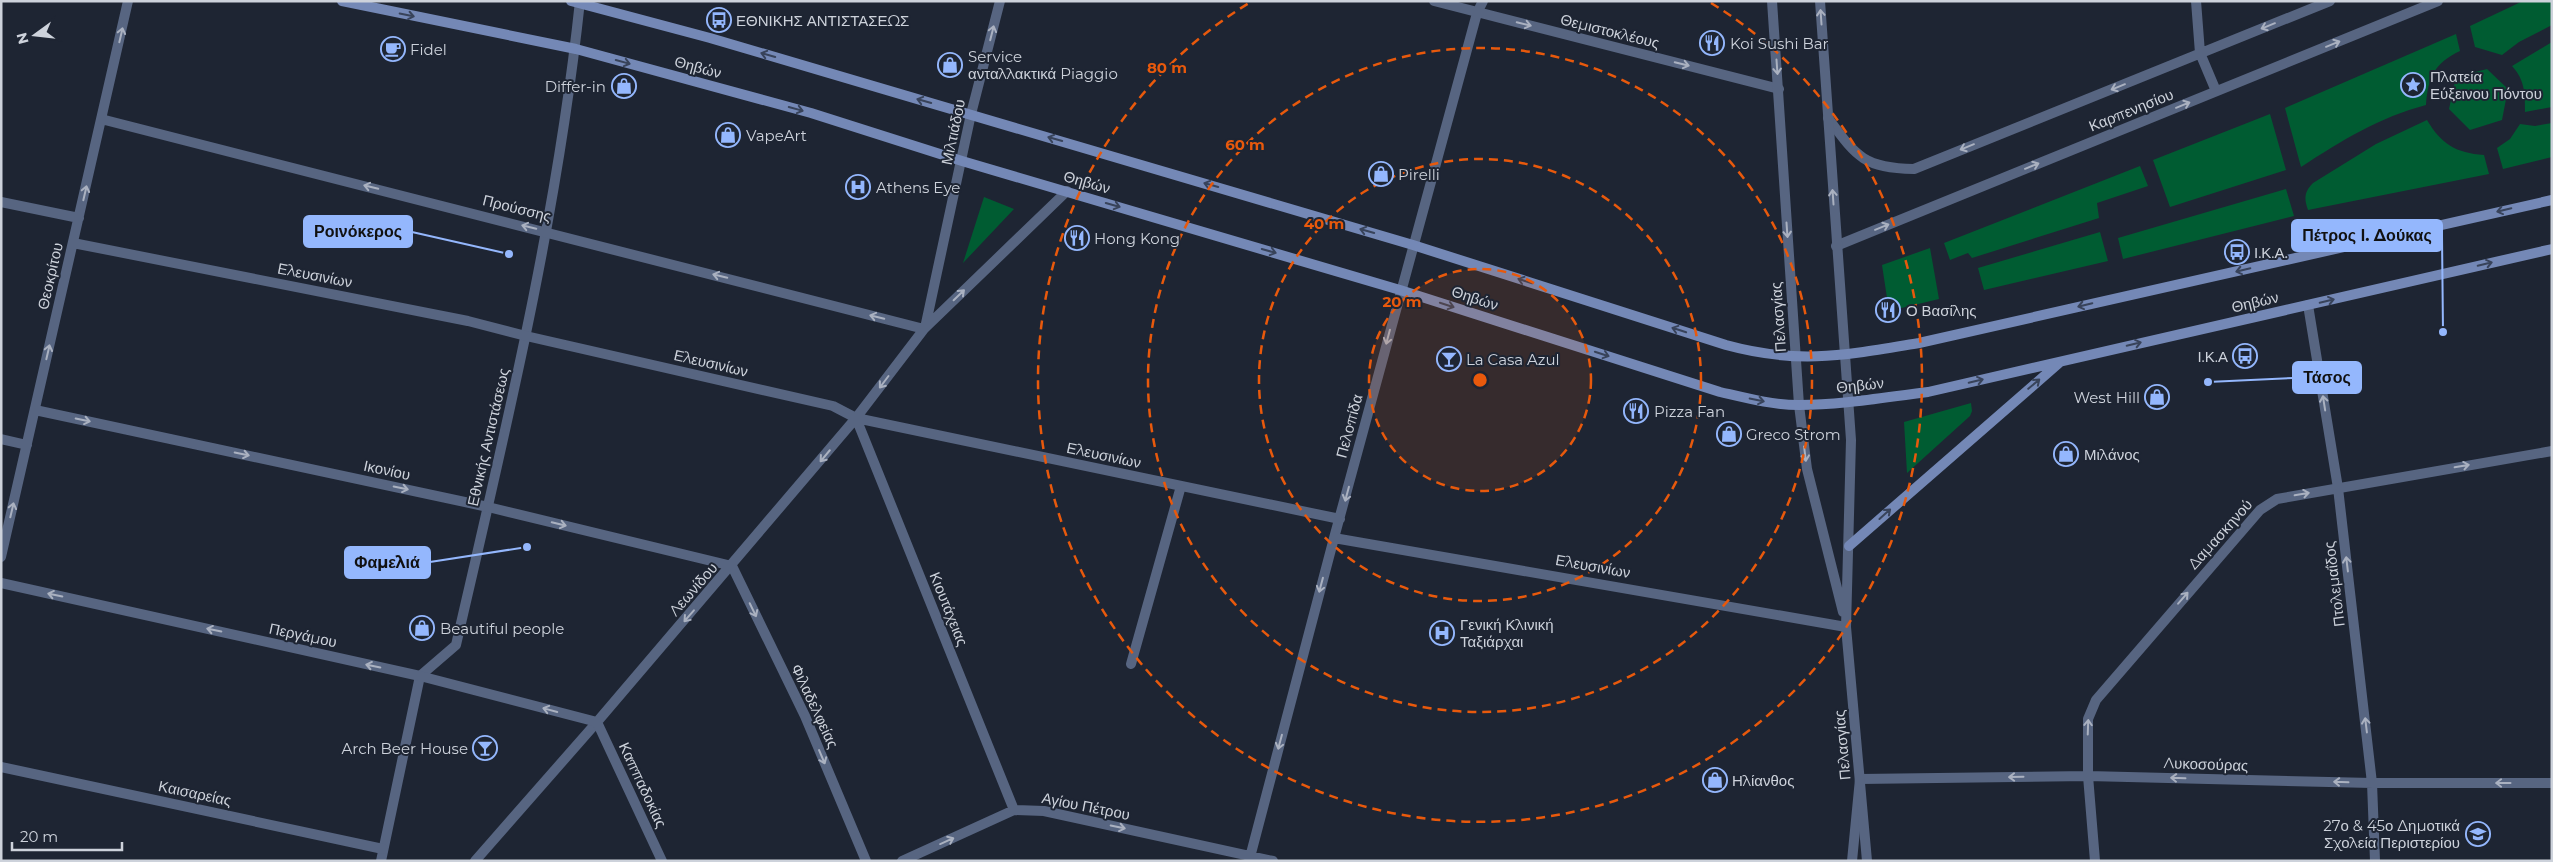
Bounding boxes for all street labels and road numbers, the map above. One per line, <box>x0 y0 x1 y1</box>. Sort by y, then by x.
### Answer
street label: Θεμιστοκλέους <box>1559 10 1661 52</box>
street label: Θηβών <box>672 52 724 82</box>
street label: Καρπενησίου <box>2086 84 2176 136</box>
street label: Μιλτιάδου <box>937 97 969 167</box>
street label: Θηβών <box>1061 166 1113 198</box>
street label: Προύσσης <box>481 190 553 226</box>
street label: Θεοκρίτου <box>33 241 67 311</box>
street label: Ελευσινίων <box>276 258 354 292</box>
street label: Πελασγίας <box>1766 281 1790 353</box>
street label: Θηβών <box>1449 282 1501 314</box>
street label: Θηβών <box>2230 287 2280 317</box>
street label: Ελευσινίων <box>672 345 750 381</box>
street label: Εθνικής Αντιστάσεως <box>463 366 513 508</box>
street label: Θηβών <box>1835 373 1885 397</box>
street label: Πελοπίδα <box>1331 392 1367 460</box>
street label: Ελευσινίων <box>1065 438 1143 472</box>
street label: Ικονίου <box>362 456 412 484</box>
street label: Δαμασκηνού <box>2184 495 2256 573</box>
street label: Πτολεμαΐδος <box>2319 540 2349 628</box>
street label: Ελευσινίων <box>1554 550 1632 582</box>
street label: Λεωνίδου <box>665 558 721 620</box>
street label: Κιουτάχειας <box>926 569 972 649</box>
street label: Περγάμου <box>267 619 339 651</box>
street label: Φιλαδελφείας <box>787 661 843 751</box>
street label: Πελασγίας <box>1829 709 1855 781</box>
street label: Καππαδοκίας <box>615 739 671 831</box>
street label: Λυκοσούρας <box>2163 753 2249 775</box>
street label: Καισαρείας <box>157 776 233 810</box>
street label: Αγίου Πέτρου <box>1040 788 1132 824</box>

